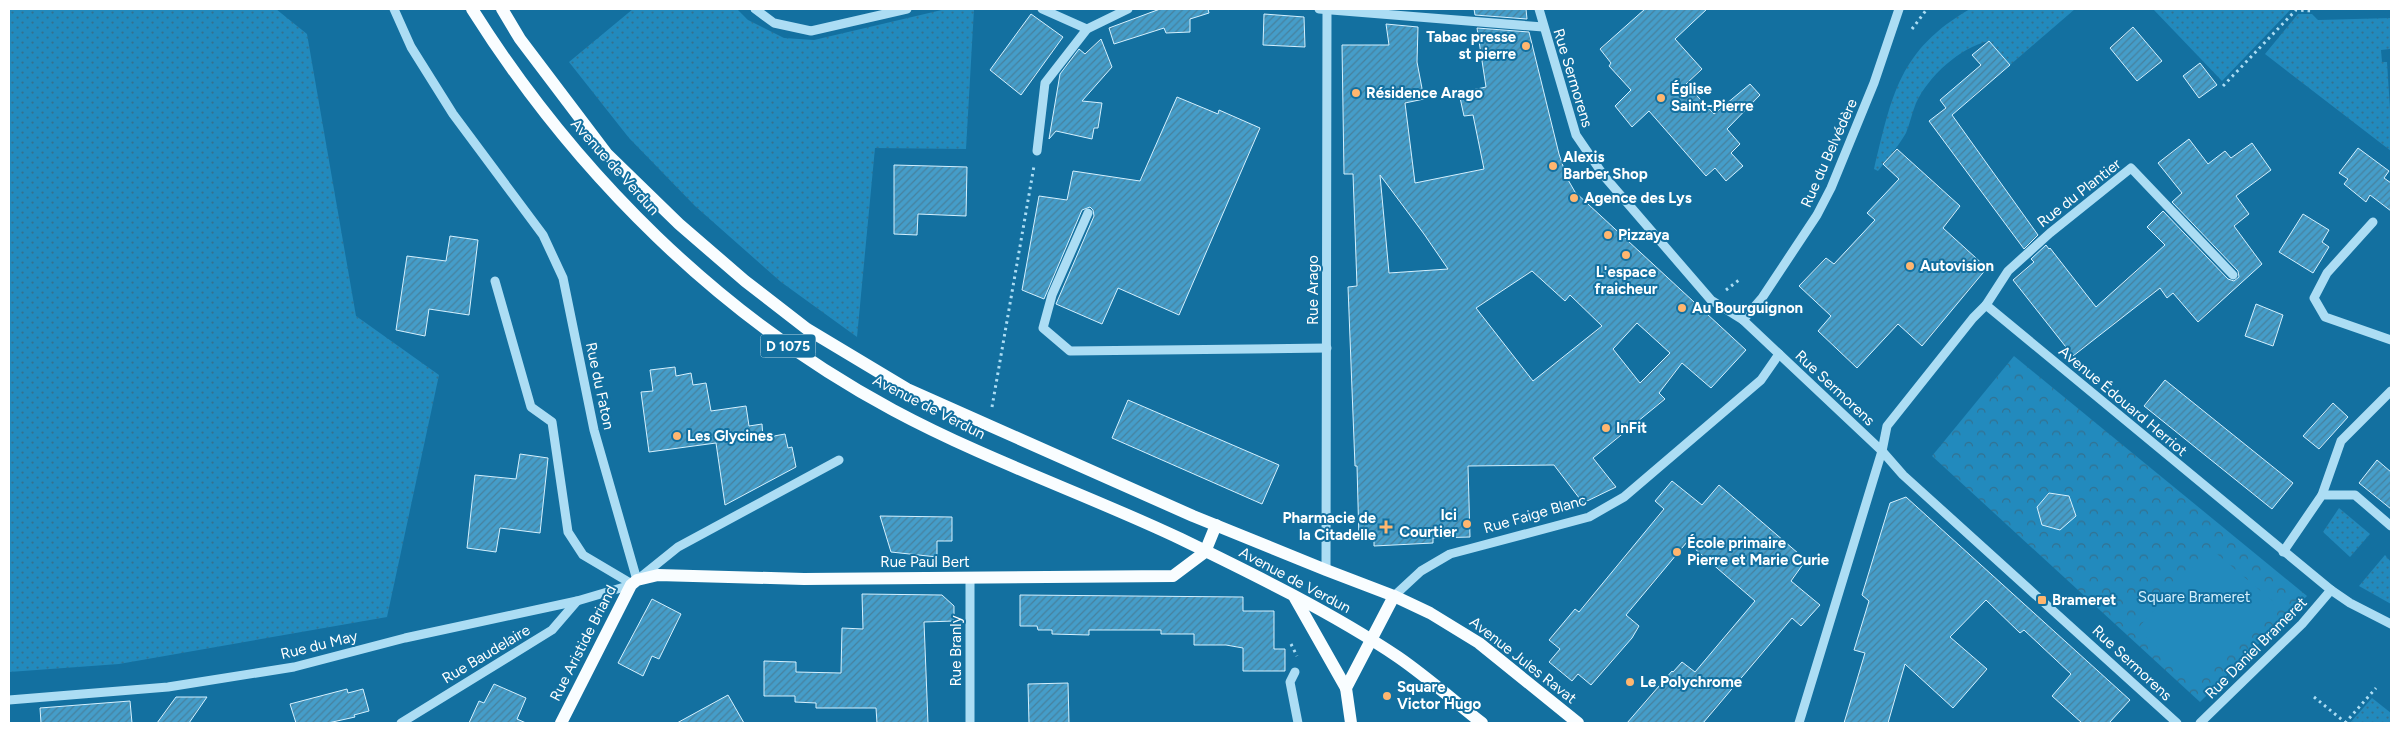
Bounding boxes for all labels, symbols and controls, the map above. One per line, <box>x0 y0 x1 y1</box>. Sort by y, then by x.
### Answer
street label: Rue Sermorens <box>1549 26 1597 130</box>
place label: Tabac presse st pierre <box>1426 28 1517 63</box>
marker: Tabac presse st pierre <box>1520 40 1532 52</box>
place label: Église Saint-Pierre <box>1671 80 1754 115</box>
place label: Résidence Arago <box>1366 84 1483 102</box>
marker: Résidence Arago <box>1350 87 1362 99</box>
marker: Église Saint-Pierre <box>1655 92 1667 104</box>
street label: Rue du Belvédère <box>1797 96 1861 210</box>
street label: Avenue de Verdun <box>567 115 663 219</box>
place label: Alexis Barber Shop <box>1563 148 1648 183</box>
street label: Rue du Plantier <box>2034 155 2124 231</box>
marker: Alexis Barber Shop <box>1547 160 1559 172</box>
place label: Agence des Lys <box>1584 189 1692 207</box>
marker: Agence des Lys <box>1568 192 1580 204</box>
place label: Pizzaya <box>1618 226 1669 244</box>
marker: Pizzaya <box>1602 229 1614 241</box>
marker: L'espace fraicheur <box>1620 249 1632 261</box>
street label: Rue Arago <box>1304 255 1322 325</box>
place label: Autovision <box>1920 257 1994 275</box>
marker: Autovision <box>1904 260 1916 272</box>
place label: L'espace fraicheur <box>1595 263 1658 298</box>
place label: Au Bourguignon <box>1692 299 1803 317</box>
marker: Au Bourguignon <box>1676 302 1688 314</box>
road number: D 1075 <box>760 334 816 358</box>
street label: Rue du Faton <box>582 341 618 431</box>
street label: Avenue Édouard Herriot <box>2055 342 2191 460</box>
street label: Rue Sermorens <box>1791 347 1879 429</box>
street label: Avenue de Verdun <box>870 371 988 443</box>
place label: InFit <box>1616 419 1647 437</box>
marker: InFit <box>1600 422 1612 434</box>
place label: Les Glycines <box>687 427 773 445</box>
marker: Les Glycines <box>671 430 683 442</box>
street label: Rue Faige Blanc <box>1481 491 1589 537</box>
place label: Ici Courtier <box>1399 506 1457 541</box>
place label: Pharmacie de la Citadelle <box>1282 509 1377 544</box>
marker: Ici Courtier <box>1461 518 1473 530</box>
marker: Pharmacie de la Citadelle <box>1380 521 1392 533</box>
place label: École primaire Pierre et Marie Curie <box>1687 534 1830 569</box>
street label: Avenue de Verdun <box>1236 543 1354 617</box>
marker: École primaire Pierre et Marie Curie <box>1671 546 1683 558</box>
street label: Rue Paul Bert <box>880 553 970 571</box>
street label: Rue Aristide Briand <box>546 582 620 704</box>
park label: Square Brameret <box>2138 588 2251 606</box>
place label: Brameret <box>2052 591 2116 609</box>
street label: Rue Daniel Brameret <box>2201 593 2311 703</box>
marker: Brameret <box>2036 594 2048 606</box>
street label: Avenue Jules Ravat <box>1466 613 1580 707</box>
street label: Rue Branly <box>947 615 965 687</box>
street label: Rue Baudelaire <box>439 621 533 687</box>
street label: Rue Sermorens <box>2088 622 2176 704</box>
street label: Rue du May <box>279 627 359 663</box>
place label: Le Polychrome <box>1640 673 1743 691</box>
marker: Le Polychrome <box>1624 676 1636 688</box>
place label: Square Victor Hugo <box>1397 678 1482 713</box>
marker: Square Victor Hugo <box>1381 690 1393 702</box>

